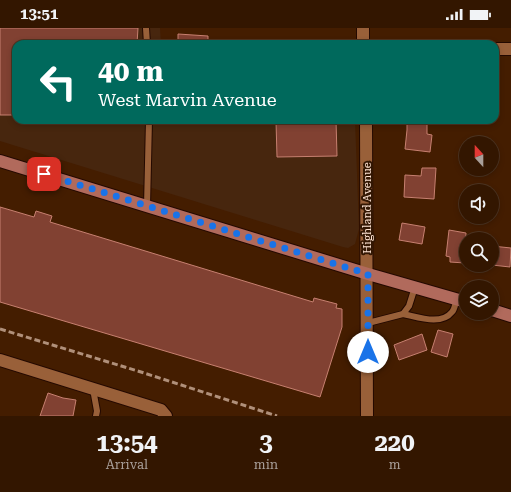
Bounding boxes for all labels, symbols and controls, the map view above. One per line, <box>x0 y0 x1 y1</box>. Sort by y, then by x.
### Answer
text: 13:51 <box>20 5 58 23</box>
text: 40 m <box>98 55 163 88</box>
icon: left <box>32 56 84 108</box>
text: West Marvin Avenue <box>98 89 277 110</box>
north arrow <box>459 136 499 176</box>
map controls <box>459 136 499 320</box>
pin <box>27 157 61 191</box>
street label: Highland Avenue <box>361 162 374 254</box>
icon: arrive <box>33 163 55 185</box>
button: sound <box>459 184 499 224</box>
button: search <box>459 232 499 272</box>
button: layers <box>459 280 499 320</box>
position arrow <box>347 331 389 373</box>
text: 13:54 <box>96 429 158 457</box>
text: 3 <box>259 429 273 457</box>
text: 220 <box>374 429 415 457</box>
text: Arrival <box>106 457 148 472</box>
text: min <box>254 457 278 472</box>
text: m <box>389 457 401 472</box>

